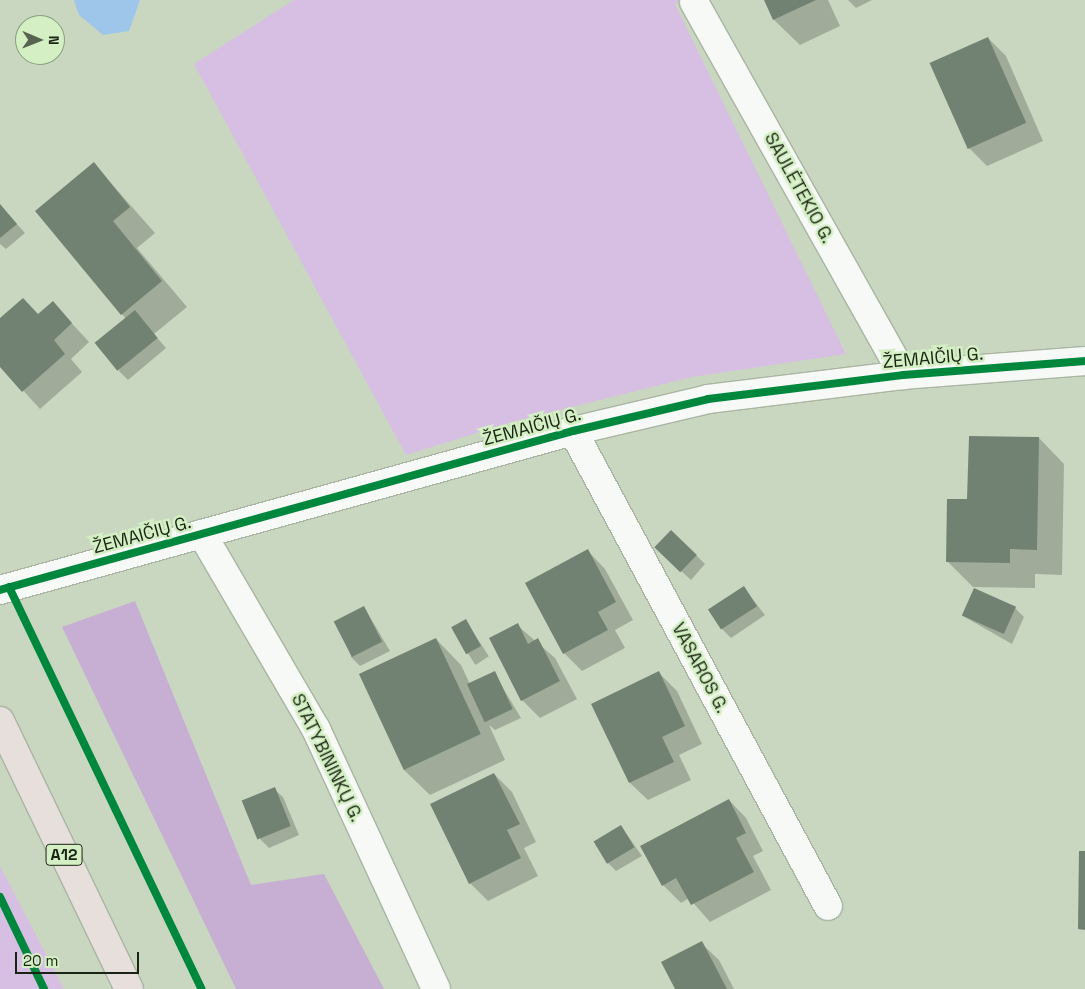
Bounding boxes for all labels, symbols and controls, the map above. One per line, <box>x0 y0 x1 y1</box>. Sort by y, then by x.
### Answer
north arrow <box>15 15 65 65</box>
text: N <box>45 35 63 45</box>
street label: SAULĖTEKIO G. <box>760 129 838 247</box>
street label: ŽEMAIČIŲ G. <box>882 343 984 373</box>
street label: ŽEMAIČIŲ G. <box>481 404 583 450</box>
street label: ŽEMAIČIŲ G. <box>91 512 193 558</box>
street label: VASAROS G. <box>667 619 733 717</box>
street label: STATYBININKŲ G. <box>287 690 367 826</box>
road number: A12 <box>45 842 83 868</box>
scale bar <box>18 942 141 974</box>
text: 20 m <box>23 951 58 970</box>

